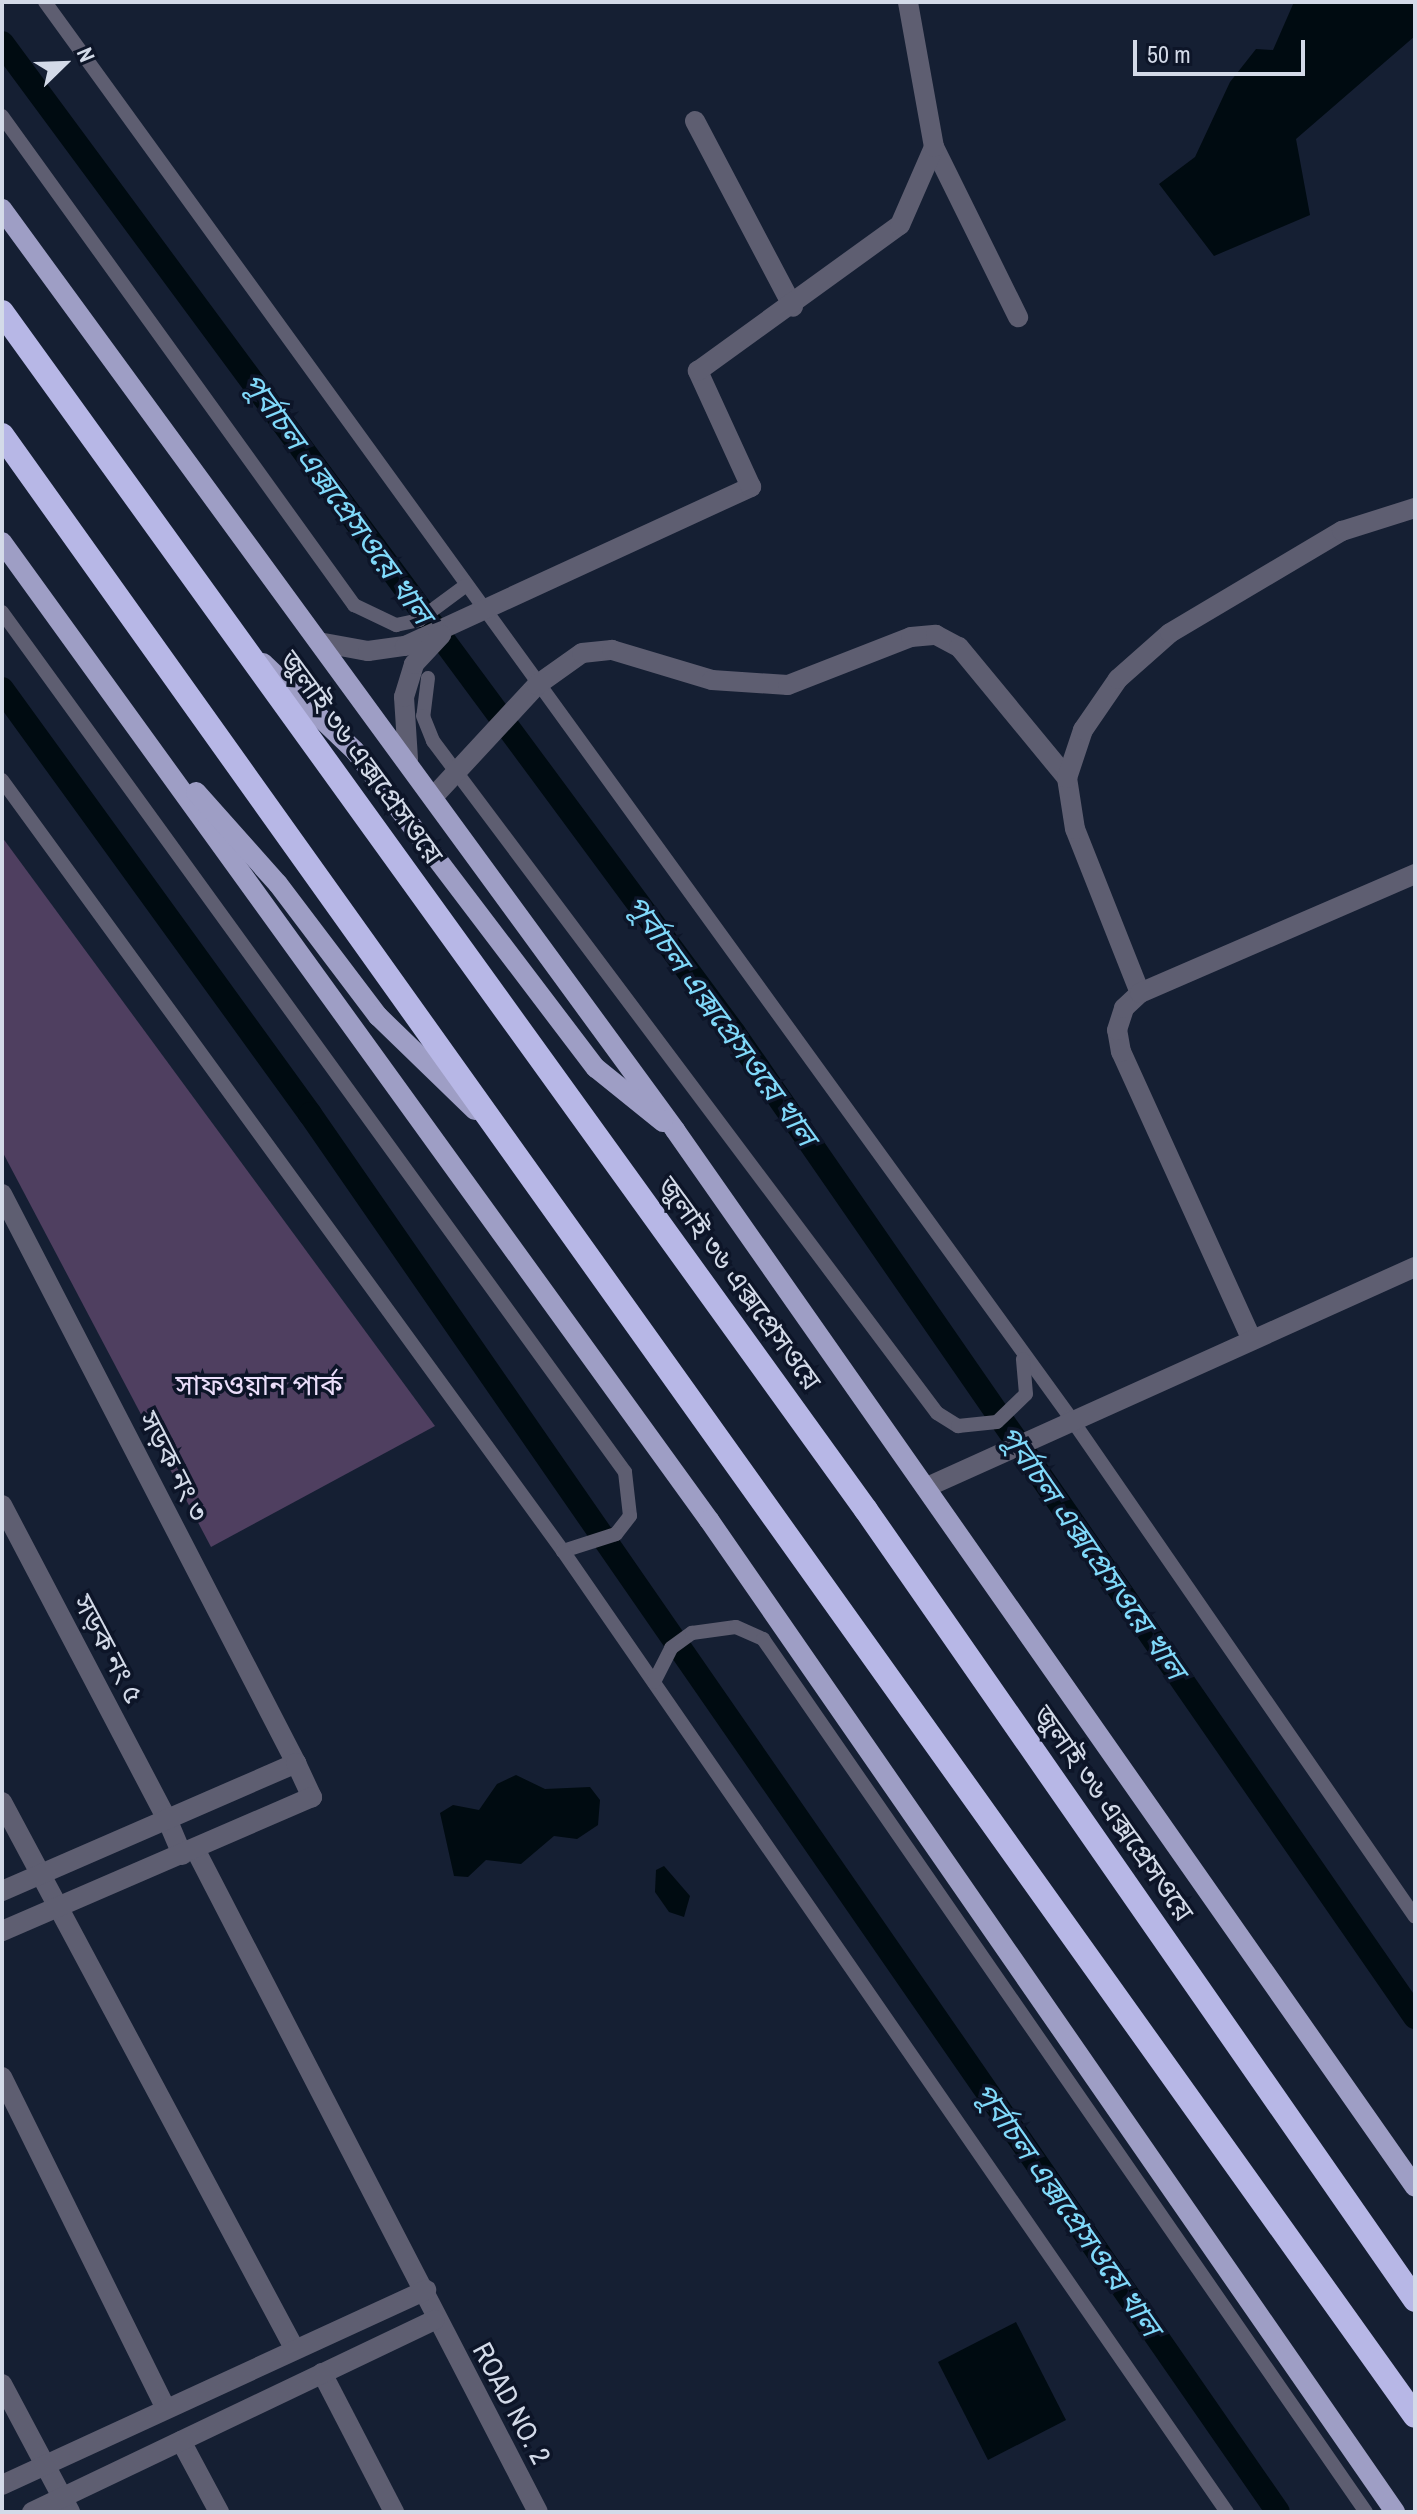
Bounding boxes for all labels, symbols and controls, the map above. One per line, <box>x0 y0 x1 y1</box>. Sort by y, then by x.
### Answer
north arrow <box>24 24 104 104</box>
scale bar <box>1137 24 1309 74</box>
text: 50 m <box>1147 38 1191 70</box>
text: N <box>70 43 102 66</box>
water label: পূর্বাচল এক্সপ্রেসওয়ে খাল <box>235 365 441 631</box>
street label: জুলাই ৩৬ এক্সপ্রেসওয়ে <box>273 644 451 870</box>
water label: পূর্বাচল এক্সপ্রেসওয়ে খাল <box>619 887 825 1153</box>
street label: জুলাই ৩৬ এক্সপ্রেসওয়ে <box>651 1170 829 1396</box>
park label: সাফওয়ান পার্ক <box>175 1368 343 1402</box>
street label: সড়ক নং ৩ <box>132 1406 216 1526</box>
water label: পূর্বাচল এক্সপ্রেসওয়ে খাল <box>992 1418 1194 1686</box>
street label: সড়ক নং ৫ <box>66 1589 152 1709</box>
street label: জুলাই ৩৬ এক্সপ্রেসওয়ে <box>1027 1699 1201 1927</box>
water label: পূর্বাচল এক্সপ্রেসওয়ে খাল <box>967 2075 1169 2343</box>
street label: ROAD NO. 2 <box>466 2337 558 2469</box>

